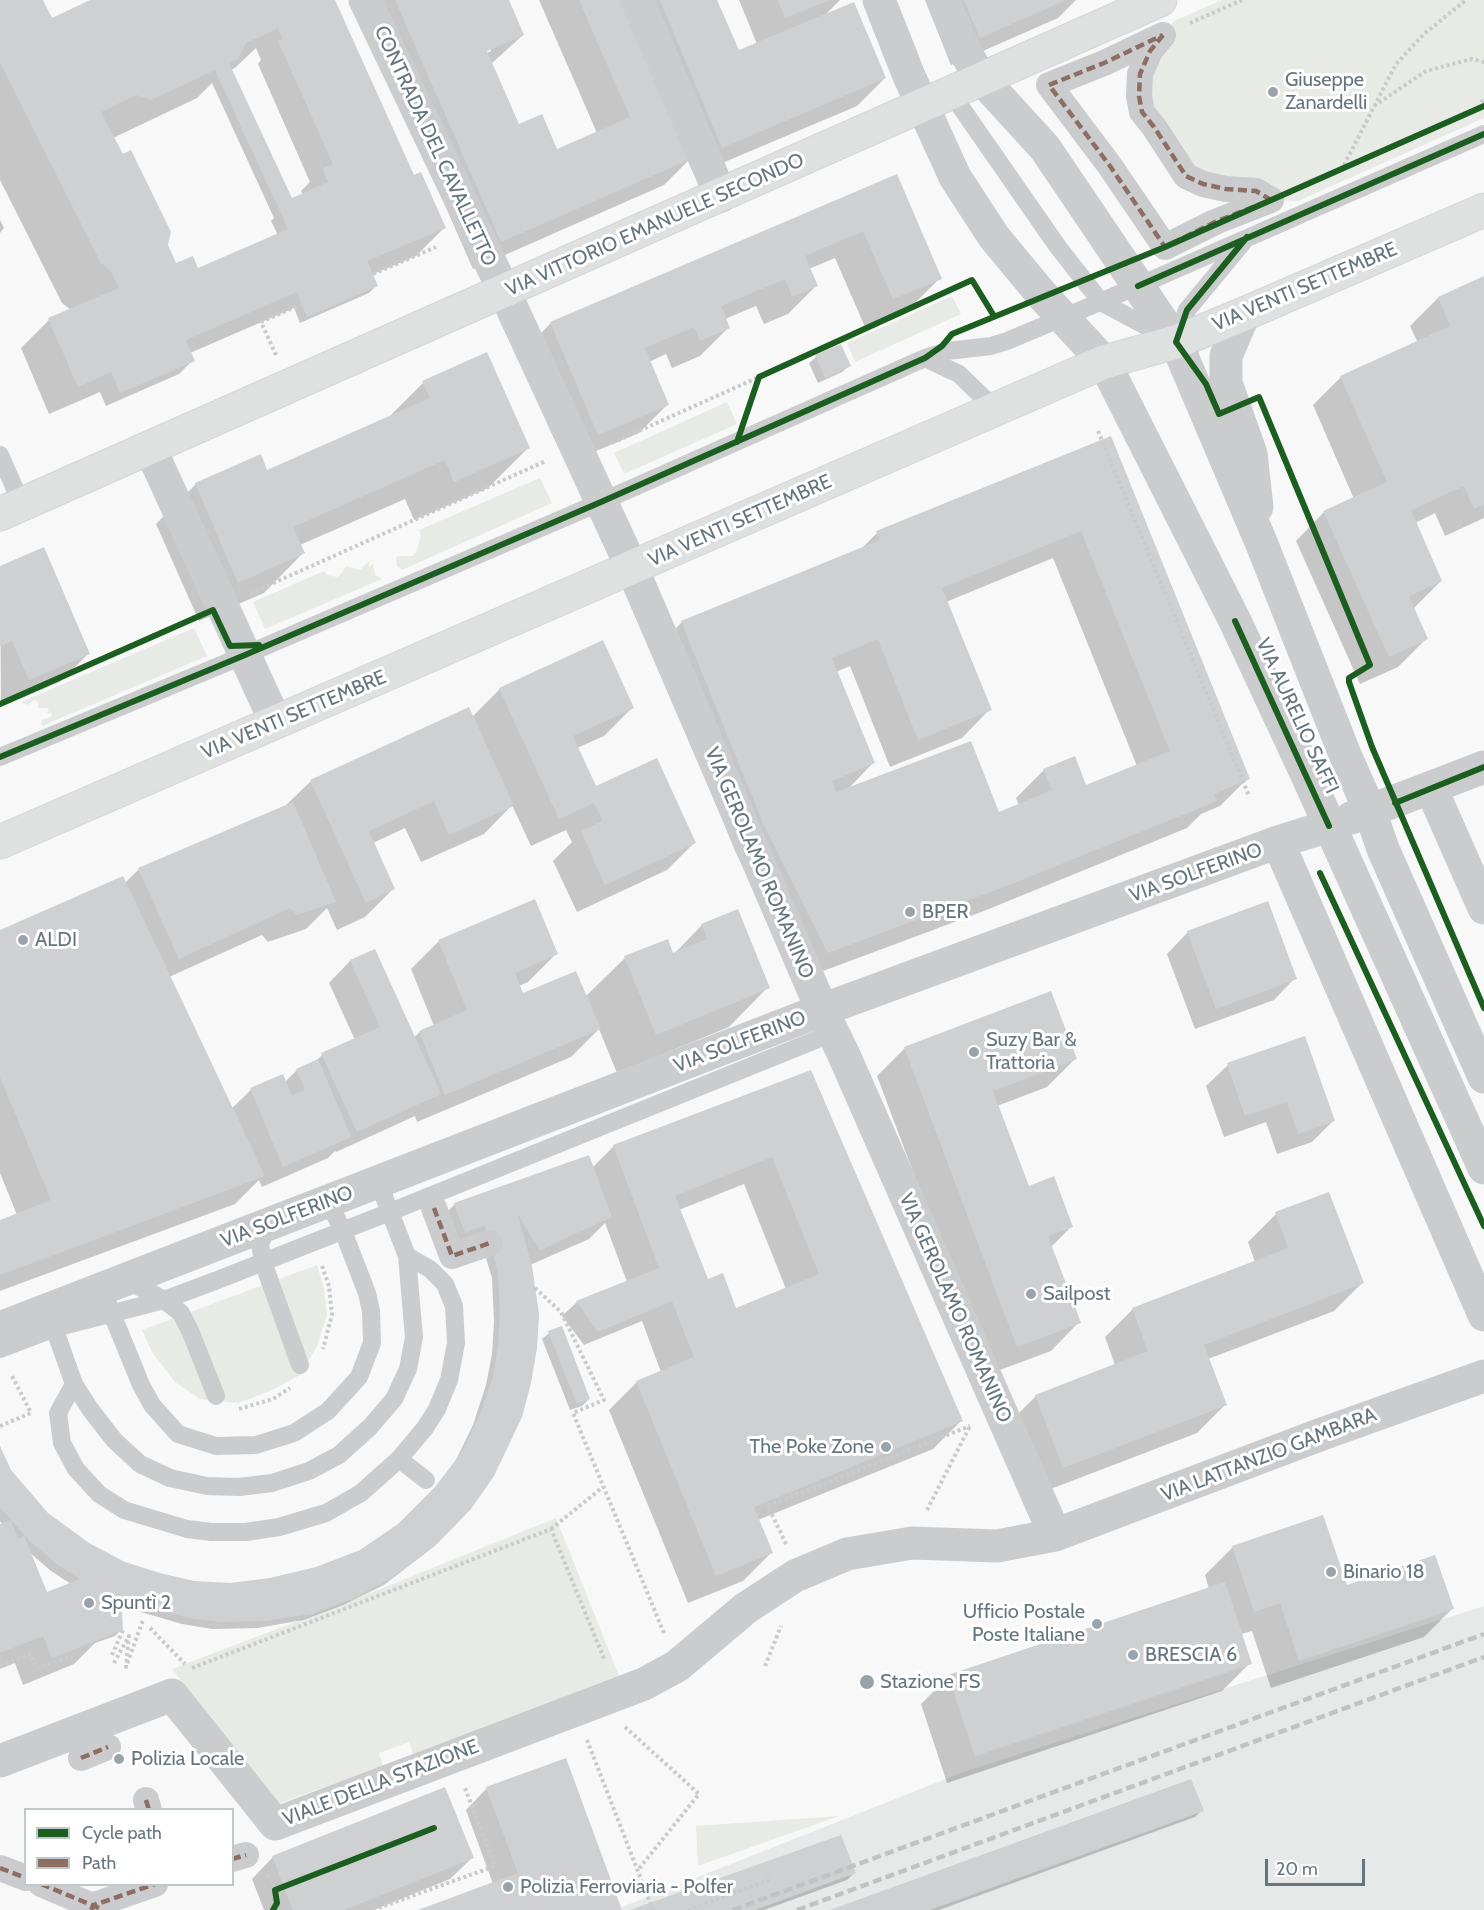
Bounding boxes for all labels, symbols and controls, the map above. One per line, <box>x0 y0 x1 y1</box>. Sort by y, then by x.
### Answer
street label: CONTRADA DEL CAVALLETTO <box>369 22 501 270</box>
place label: Giuseppe Zanardelli <box>1285 68 1367 115</box>
marker: Giuseppe Zanardelli <box>1266 85 1280 99</box>
street label: VIA VITTORIO EMANUELE SECONDO <box>502 148 808 302</box>
street label: VIA VENTI SETTEMBRE <box>1209 237 1401 337</box>
street label: VIA VENTI SETTEMBRE <box>645 470 835 572</box>
street label: VIA AURELIO SAFFI <box>1250 634 1344 798</box>
street label: VIA VENTI SETTEMBRE <box>198 665 390 765</box>
street label: VIA GEROLAMO ROMANINO <box>699 744 819 982</box>
street label: VIA SOLFERINO <box>1126 838 1266 908</box>
place label: BPER <box>922 900 969 924</box>
marker: BPER <box>903 905 917 919</box>
place label: ALDI <box>35 928 77 952</box>
marker: ALDI <box>16 933 30 947</box>
street label: VIA SOLFERINO <box>671 1006 809 1078</box>
place label: Suzy Bar & Trattoria <box>986 1028 1077 1075</box>
marker: Suzy Bar & Trattoria <box>967 1045 981 1059</box>
street label: VIA SOLFERINO <box>218 1181 356 1253</box>
street label: VIA GEROLAMO ROMANINO <box>893 1189 1017 1427</box>
place label: Sailpost <box>1043 1282 1110 1306</box>
marker: Sailpost <box>1024 1287 1038 1301</box>
street label: VIA LATTANZIO GAMBARA <box>1158 1403 1380 1507</box>
place label: The Poke Zone <box>750 1435 874 1459</box>
marker: The Poke Zone <box>879 1440 893 1454</box>
place label: Binario 18 <box>1343 1560 1425 1584</box>
marker: Binario 18 <box>1324 1565 1338 1579</box>
place label: Spuntì 2 <box>101 1591 171 1615</box>
marker: Spuntì 2 <box>82 1596 96 1610</box>
place label: Ufficio Postale Poste Italiane <box>963 1600 1085 1647</box>
marker: Ufficio Postale Poste Italiane <box>1090 1617 1104 1631</box>
place label: BRESCIA 6 <box>1145 1643 1237 1667</box>
marker: BRESCIA 6 <box>1126 1648 1140 1662</box>
place label: Stazione FS <box>880 1670 980 1694</box>
marker: Stazione FS <box>858 1673 876 1691</box>
street label: VIALE DELLA STAZIONE <box>280 1735 482 1831</box>
place label: Polizia Locale <box>131 1747 244 1771</box>
marker: Polizia Locale <box>112 1752 126 1766</box>
legend <box>24 1808 234 1886</box>
text: Cycle path <box>82 1822 162 1844</box>
scale bar <box>1268 1847 1368 1885</box>
text: Path <box>82 1852 116 1874</box>
text: 20 m <box>1276 1858 1318 1880</box>
place label: Polizia Ferroviaria - Polfer <box>520 1875 733 1899</box>
marker: Polizia Ferroviaria - Polfer <box>501 1880 515 1894</box>

